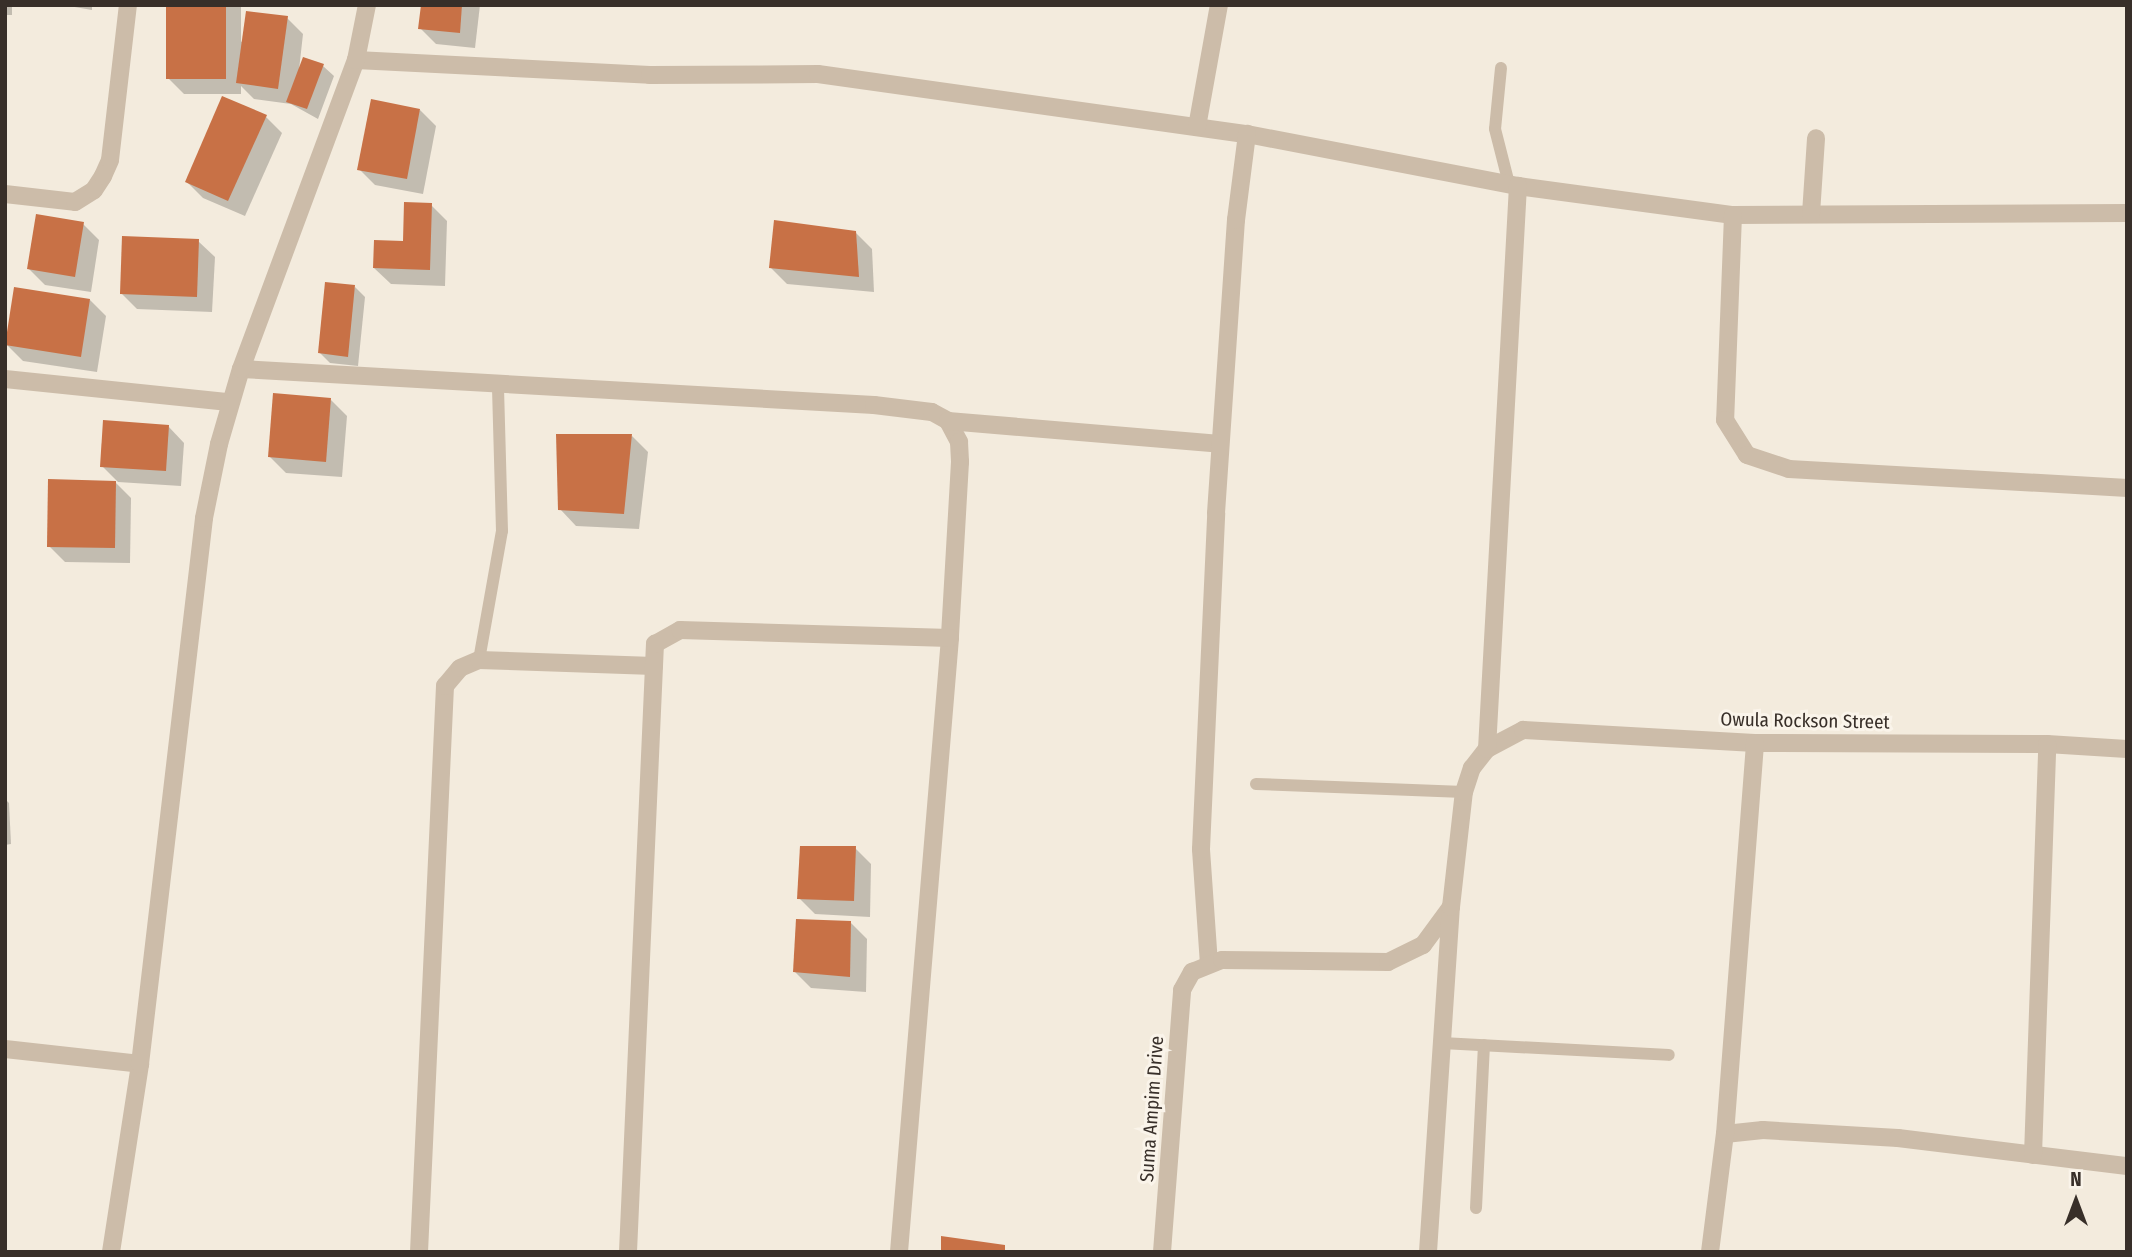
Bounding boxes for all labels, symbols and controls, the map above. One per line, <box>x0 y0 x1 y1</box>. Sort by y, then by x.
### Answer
street label: Owula Rockson Street <box>1720 708 1890 734</box>
street label: Suma Ampim Drive <box>1136 1035 1168 1183</box>
north arrow <box>2041 1166 2111 1236</box>
text: N <box>2070 1168 2082 1191</box>

